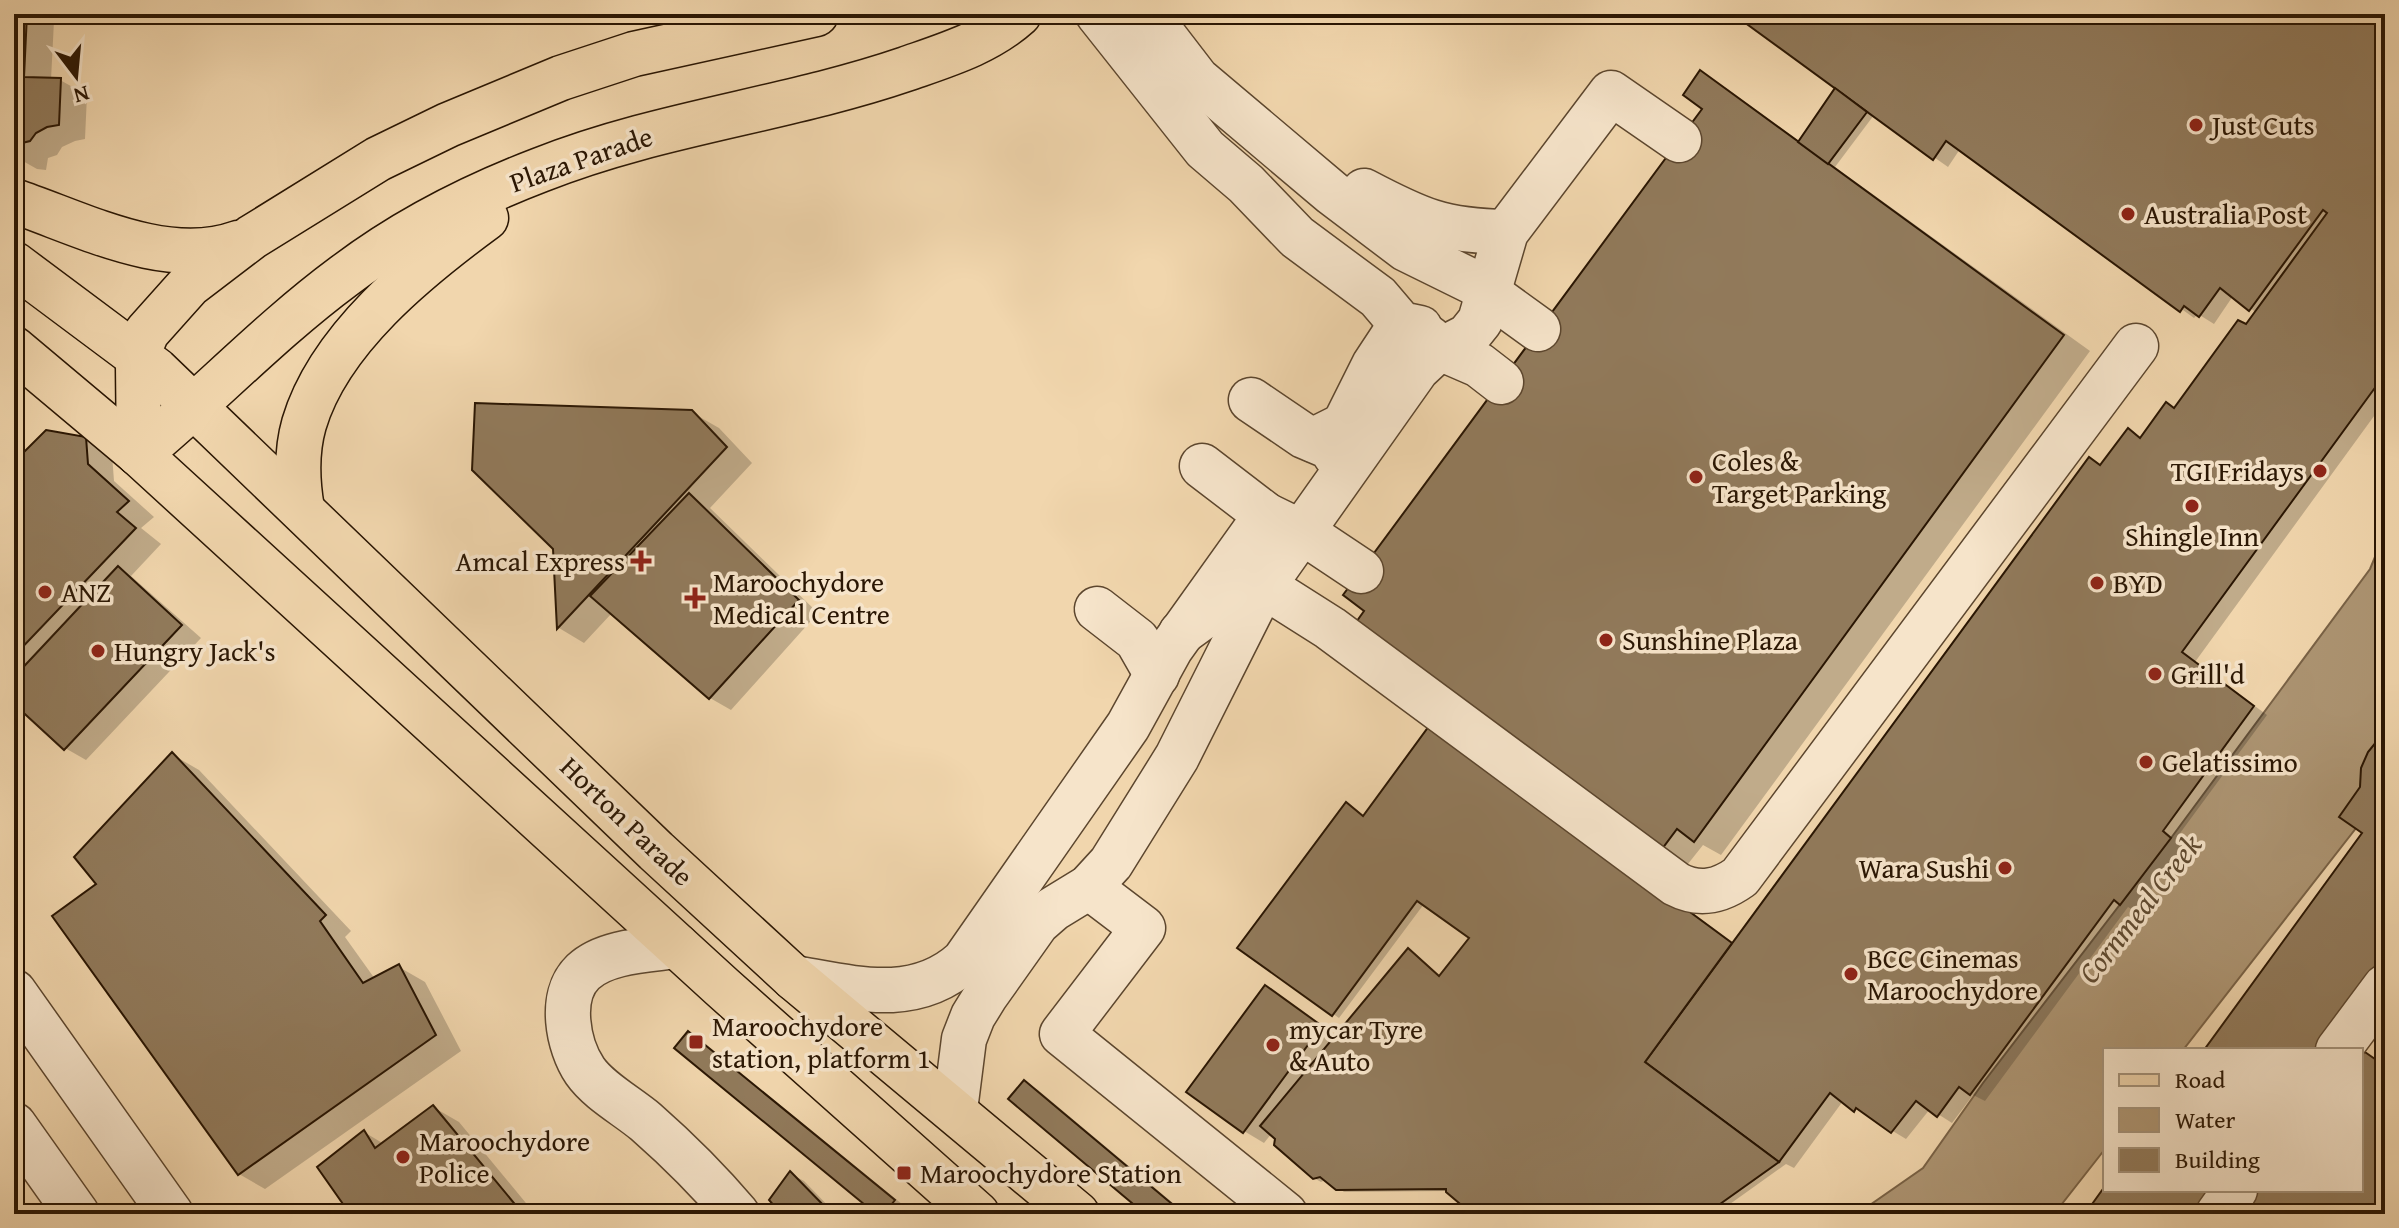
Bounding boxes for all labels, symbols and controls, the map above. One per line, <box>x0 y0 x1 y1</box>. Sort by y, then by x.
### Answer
north arrow <box>36 36 116 116</box>
text: N <box>70 78 93 113</box>
place label: Just Cuts <box>2209 104 2315 145</box>
street label: Plaza Parade <box>504 115 658 202</box>
marker: Just Cuts <box>2187 116 2205 134</box>
place label: Australia Post <box>2144 193 2307 234</box>
marker: Australia Post <box>2119 205 2137 223</box>
place label: Coles & Target Parking <box>1712 440 1886 513</box>
place label: TGI Fridays <box>2171 450 2304 491</box>
marker: TGI Fridays <box>2311 462 2329 480</box>
marker: Coles & Target Parking <box>1687 468 1705 486</box>
marker: Shingle Inn <box>2183 497 2201 515</box>
place label: Shingle Inn <box>2125 515 2259 556</box>
place label: Amcal Express <box>455 540 625 581</box>
marker: Amcal Express <box>632 552 650 570</box>
place label: Maroochydore Medical Centre <box>713 561 890 634</box>
place label: BYD <box>2113 562 2163 603</box>
place label: ANZ <box>61 571 111 612</box>
marker: BYD <box>2088 574 2106 592</box>
marker: ANZ <box>36 583 54 601</box>
marker: Maroochydore Medical Centre <box>684 587 706 609</box>
place label: Sunshine Plaza <box>1622 619 1799 660</box>
place label: Hungry Jack's <box>114 630 276 671</box>
marker: Sunshine Plaza <box>1597 631 1615 649</box>
marker: Hungry Jack's <box>89 642 107 660</box>
place label: Grill'd <box>2171 653 2245 694</box>
marker: Grill'd <box>2146 665 2164 683</box>
place label: Gelatissimo <box>2162 741 2298 782</box>
street label: Horton Parade <box>551 746 703 895</box>
marker: Gelatissimo <box>2137 753 2155 771</box>
water label: Cornmeal Creek <box>2067 824 2212 992</box>
place label: Wara Sushi <box>1859 847 1989 888</box>
marker: Wara Sushi <box>1996 859 2014 877</box>
place label: BCC Cinemas Maroochydore <box>1867 937 2038 1010</box>
marker: BCC Cinemas Maroochydore <box>1842 965 1860 983</box>
place label: Maroochydore station, platform 1 <box>712 1005 930 1078</box>
place label: mycar Tyre & Auto <box>1289 1008 1423 1081</box>
marker: Maroochydore station, platform 1 <box>687 1033 705 1051</box>
marker: mycar Tyre & Auto <box>1264 1036 1282 1054</box>
legend <box>2103 1048 2363 1192</box>
text: Road <box>2175 1062 2225 1097</box>
text: Water <box>2175 1102 2236 1137</box>
place label: Maroochydore Police <box>419 1120 590 1193</box>
text: Building <box>2175 1142 2260 1177</box>
marker: Maroochydore Police <box>394 1148 412 1166</box>
place label: Maroochydore Station <box>920 1152 1182 1193</box>
marker: Maroochydore Station <box>895 1164 913 1182</box>

